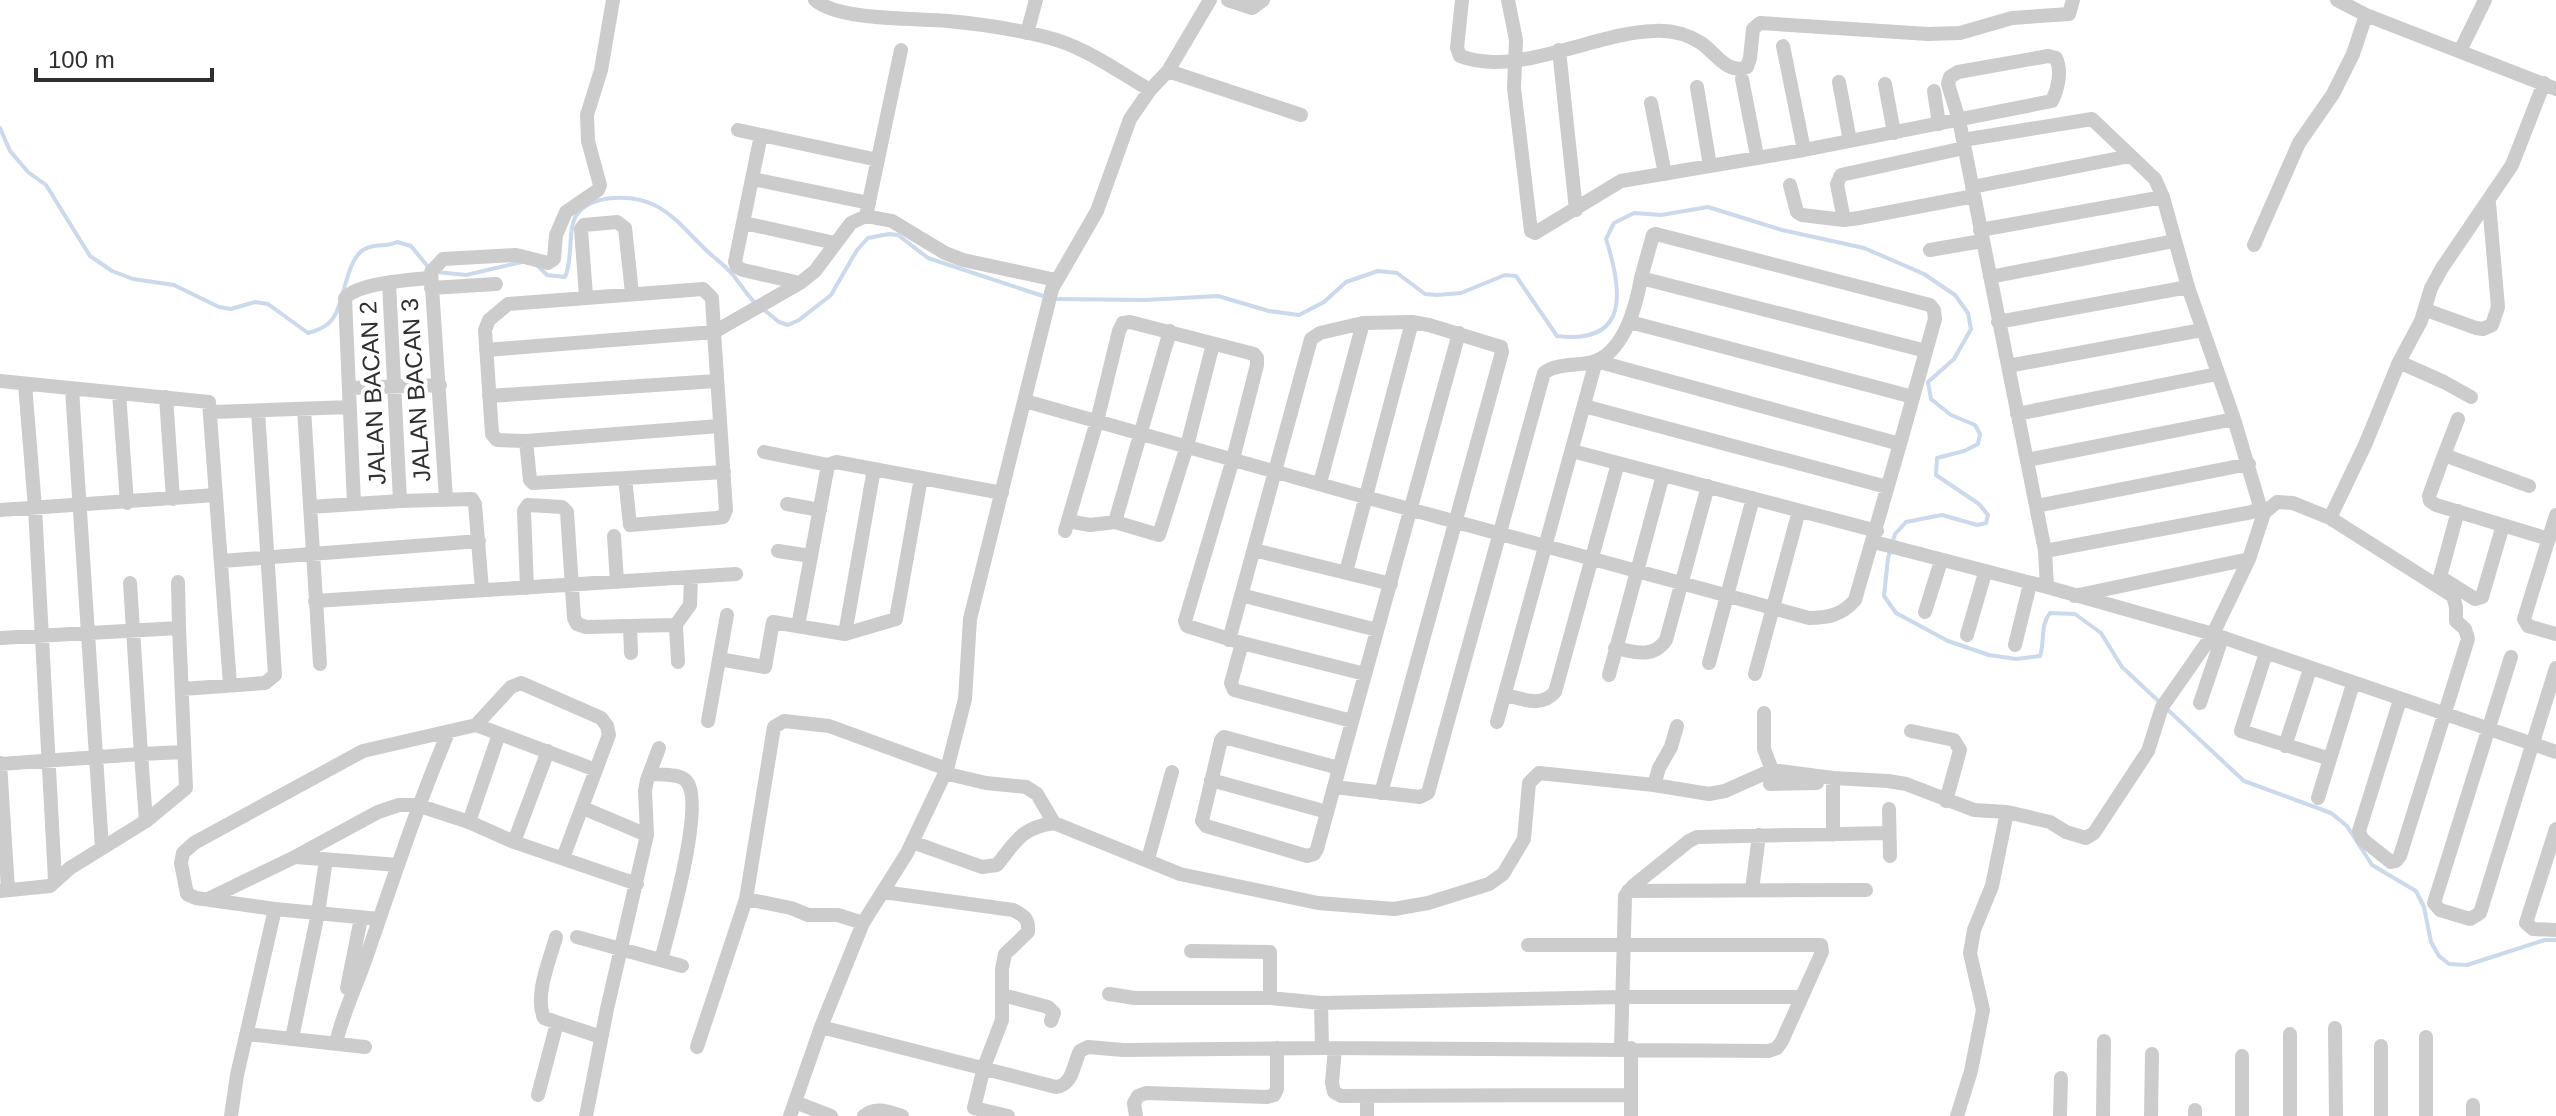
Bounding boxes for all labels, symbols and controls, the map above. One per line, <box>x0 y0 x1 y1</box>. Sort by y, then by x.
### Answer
scale bar <box>36 32 212 82</box>
text: 100 m <box>48 46 115 73</box>
street label: JALAN BACAN 3 <box>396 297 435 483</box>
street label: JALAN BACAN 2 <box>354 300 391 486</box>

